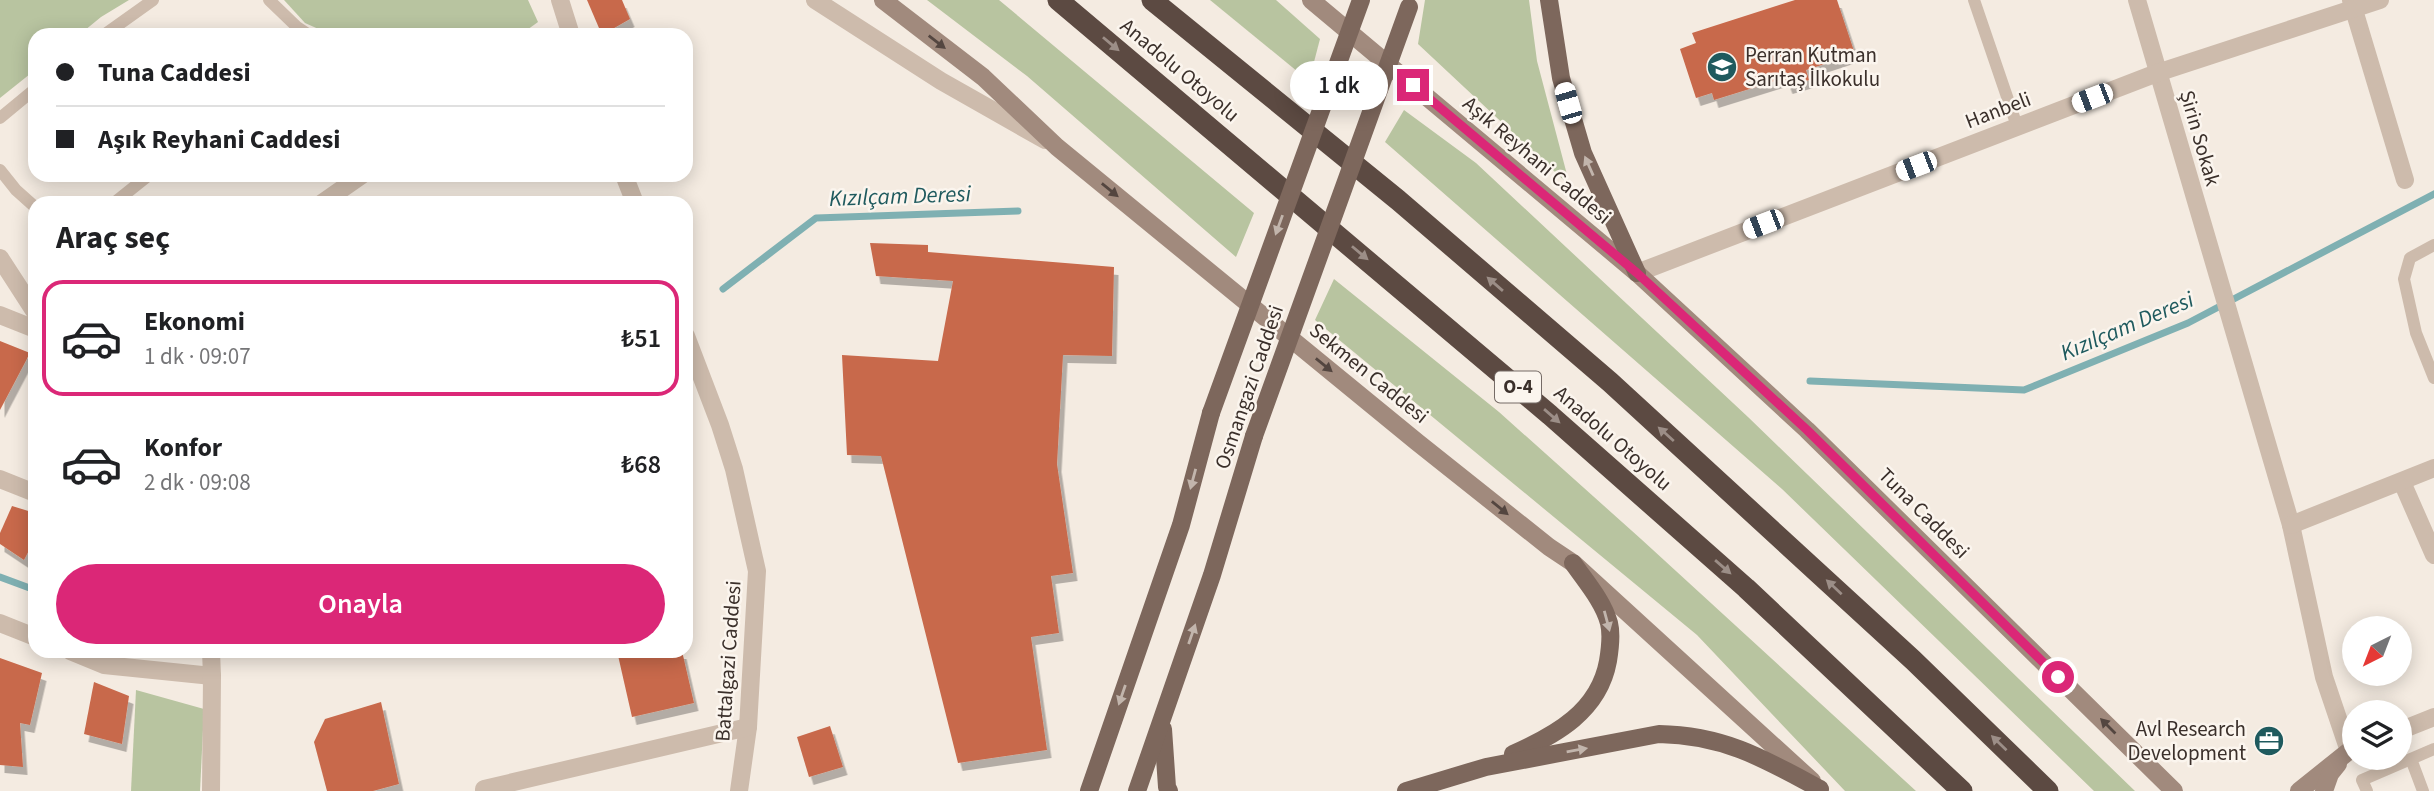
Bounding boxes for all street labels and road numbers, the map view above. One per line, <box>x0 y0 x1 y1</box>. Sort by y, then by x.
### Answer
street label: Anadolu Otoyolu <box>1114 11 1246 129</box>
street label: Hanbeli <box>1961 84 2035 136</box>
street label: Şirin Sokak <box>2172 87 2228 190</box>
street label: Aşık Reyhani Caddesi <box>1456 89 1618 231</box>
street label: Osmangazi Caddesi <box>1207 301 1291 473</box>
street label: Sekmen Caddesi <box>1303 315 1435 431</box>
road number: O-4 <box>1495 372 1541 402</box>
street label: Anadolu Otoyolu <box>1548 378 1678 498</box>
street label: Tuna Caddesi <box>1872 461 1976 565</box>
street label: Battalgazi Caddesi <box>707 579 749 743</box>

